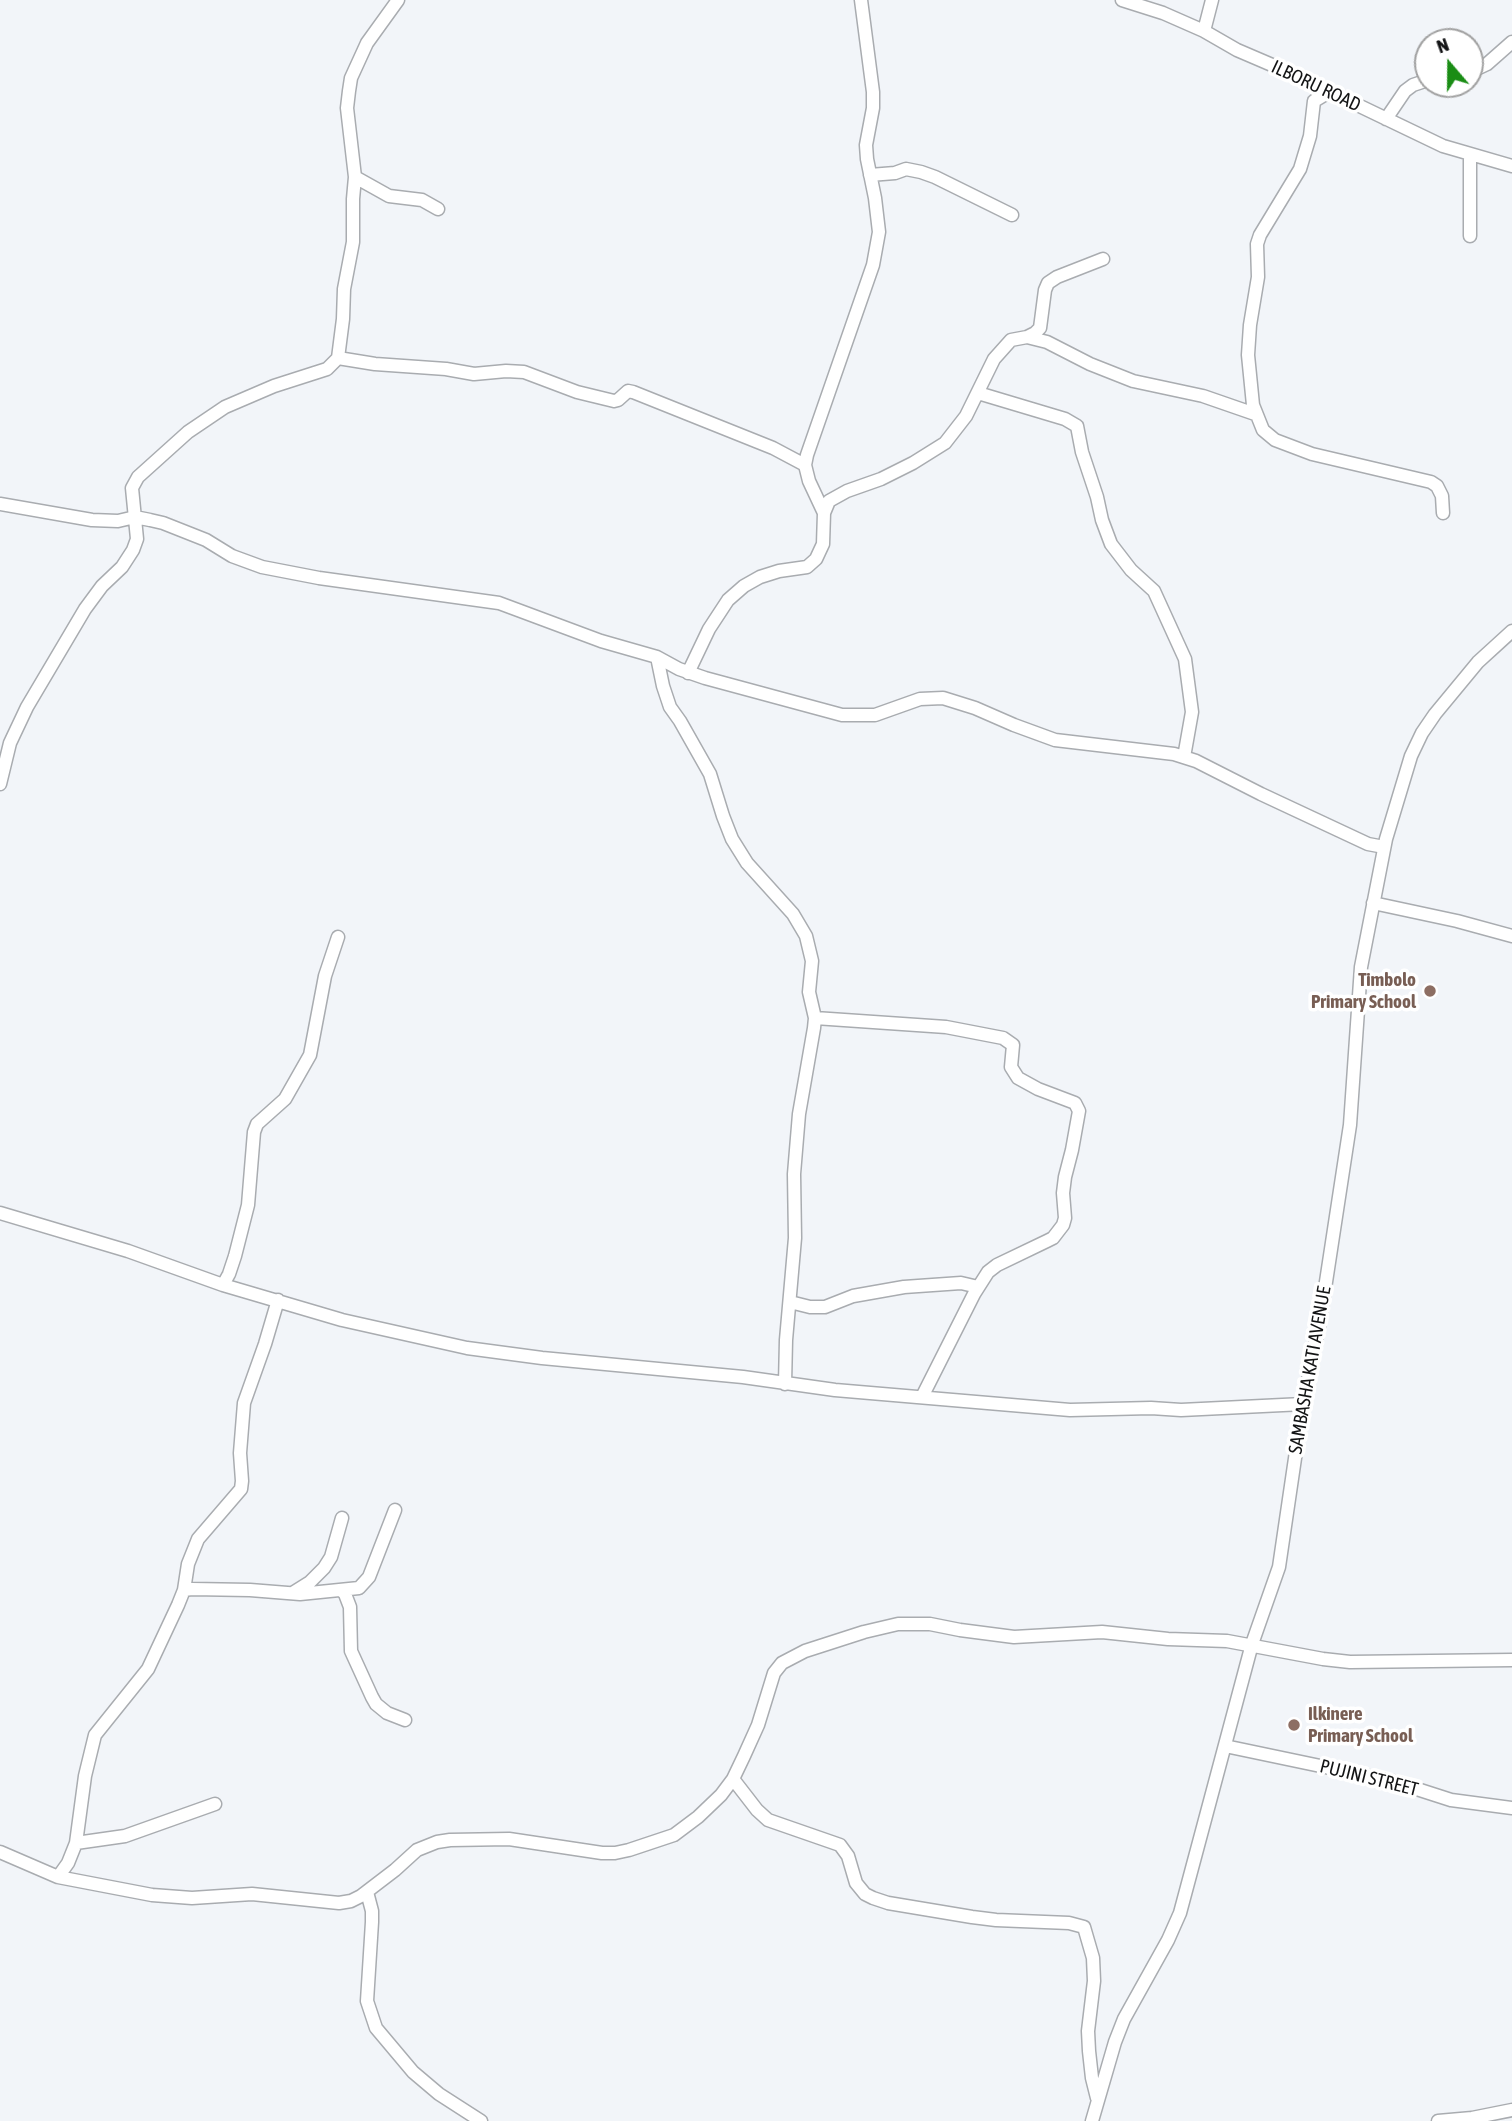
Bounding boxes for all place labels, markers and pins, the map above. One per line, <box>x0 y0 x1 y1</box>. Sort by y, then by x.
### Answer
place label: Timbolo Primary School <box>1311 969 1416 1013</box>
marker: Timbolo Primary School <box>1422 983 1438 999</box>
place label: Ilkinere Primary School <box>1308 1703 1413 1747</box>
marker: Ilkinere Primary School <box>1286 1717 1302 1733</box>

